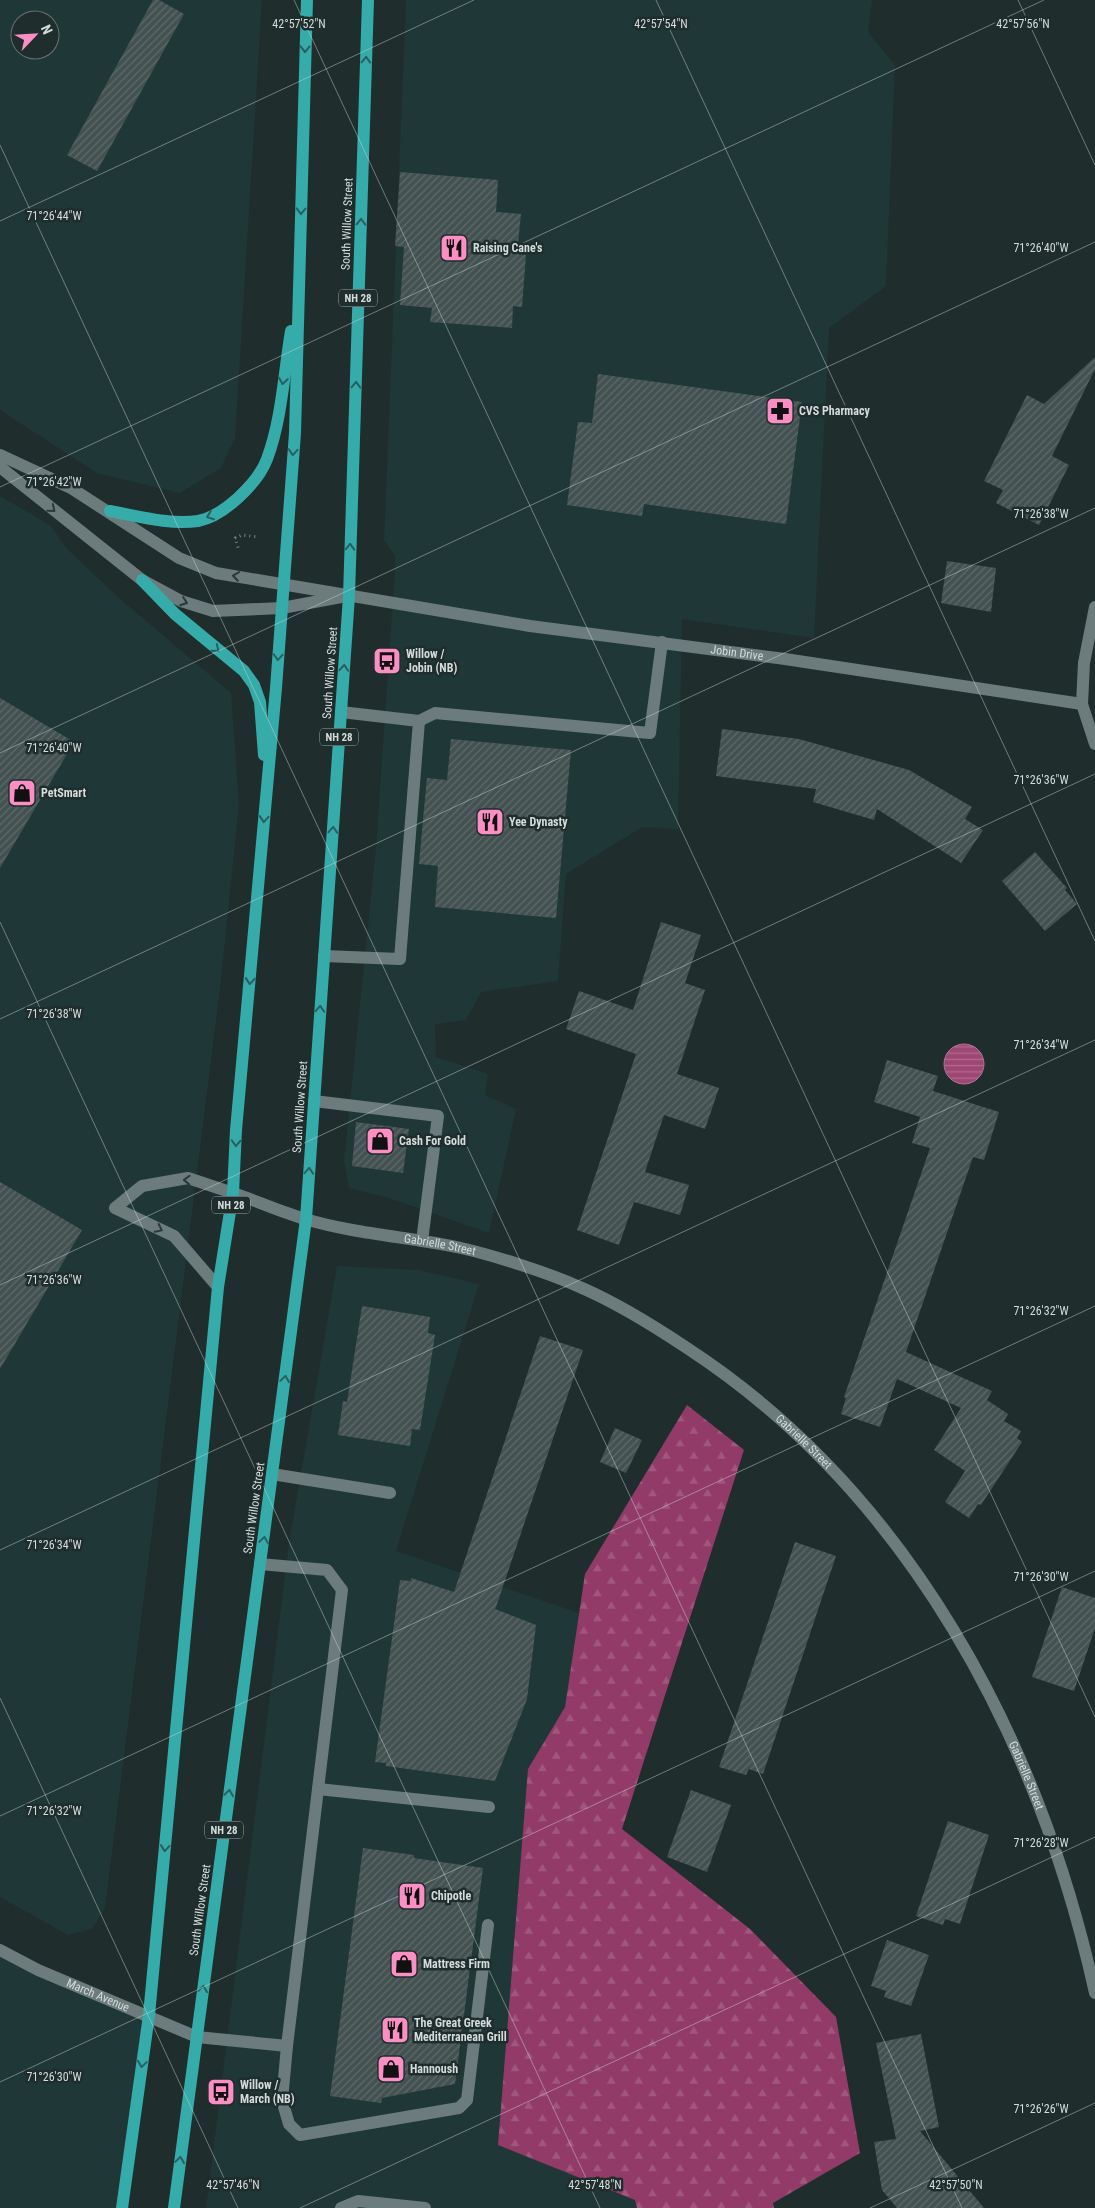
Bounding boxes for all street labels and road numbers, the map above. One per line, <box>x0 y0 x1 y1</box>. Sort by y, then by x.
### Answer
street label: South Willow Street <box>338 177 356 270</box>
road number: NH 28 <box>339 290 377 306</box>
street label: South Willow Street <box>320 626 340 720</box>
street label: Jobin Drive <box>710 642 765 663</box>
road number: NH 28 <box>320 729 358 746</box>
street label: South Willow Street <box>290 1060 310 1154</box>
road number: NH 28 <box>212 1196 250 1214</box>
street label: Gabrielle Street <box>403 1231 478 1258</box>
street label: Gabrielle Street <box>773 1411 835 1472</box>
street label: South Willow Street <box>241 1461 267 1555</box>
street label: Gabrielle Street <box>1006 1739 1047 1812</box>
road number: NH 28 <box>205 1822 243 1838</box>
street label: South Willow Street <box>187 1863 213 1957</box>
street label: March Avenue <box>64 1976 132 2015</box>

